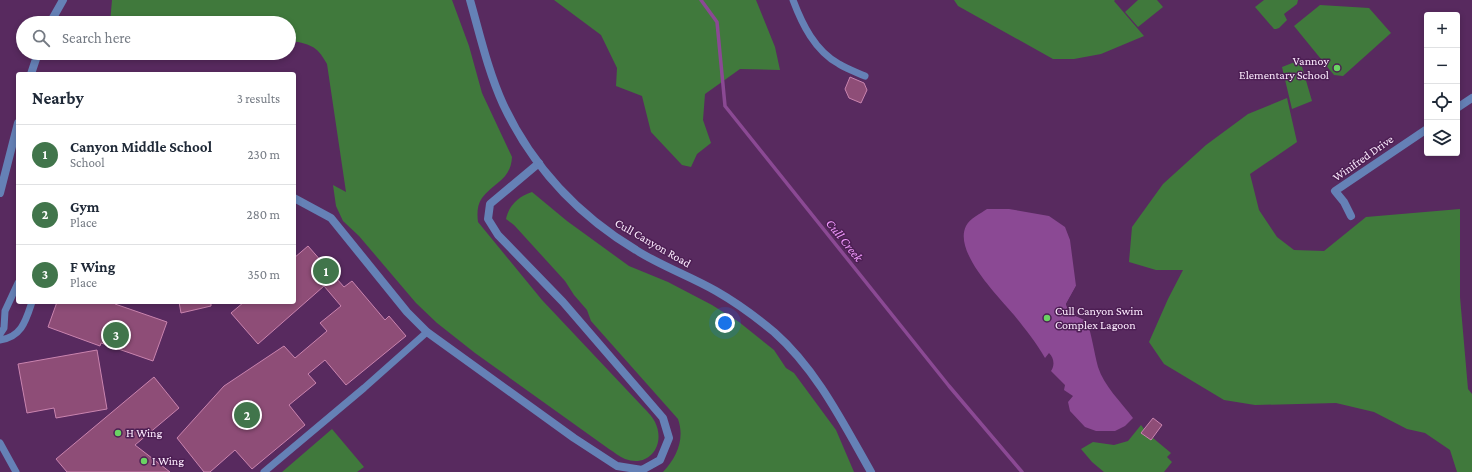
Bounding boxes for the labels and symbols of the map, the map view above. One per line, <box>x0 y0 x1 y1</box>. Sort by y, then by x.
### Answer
place label: Vannoy Elementary School <box>1239 54 1329 82</box>
marker: Vannoy Elementary School <box>1332 63 1342 73</box>
street label: Winifred Drive <box>1330 132 1396 184</box>
street label: Cull Canyon Road <box>613 216 694 271</box>
water label: Cull Creek <box>823 216 867 266</box>
pin: 1 <box>313 256 339 286</box>
place label: Cull Canyon Swim Complex Lagoon <box>1055 304 1143 332</box>
your location <box>715 313 735 333</box>
marker: Cull Canyon Swim Complex Lagoon <box>1042 313 1052 323</box>
pin: 3 <box>103 320 129 350</box>
pin: 2 <box>234 400 260 430</box>
place label: H Wing <box>126 426 163 440</box>
marker: H Wing <box>113 428 123 438</box>
place label: I Wing <box>152 454 184 468</box>
marker: I Wing <box>139 456 149 466</box>

